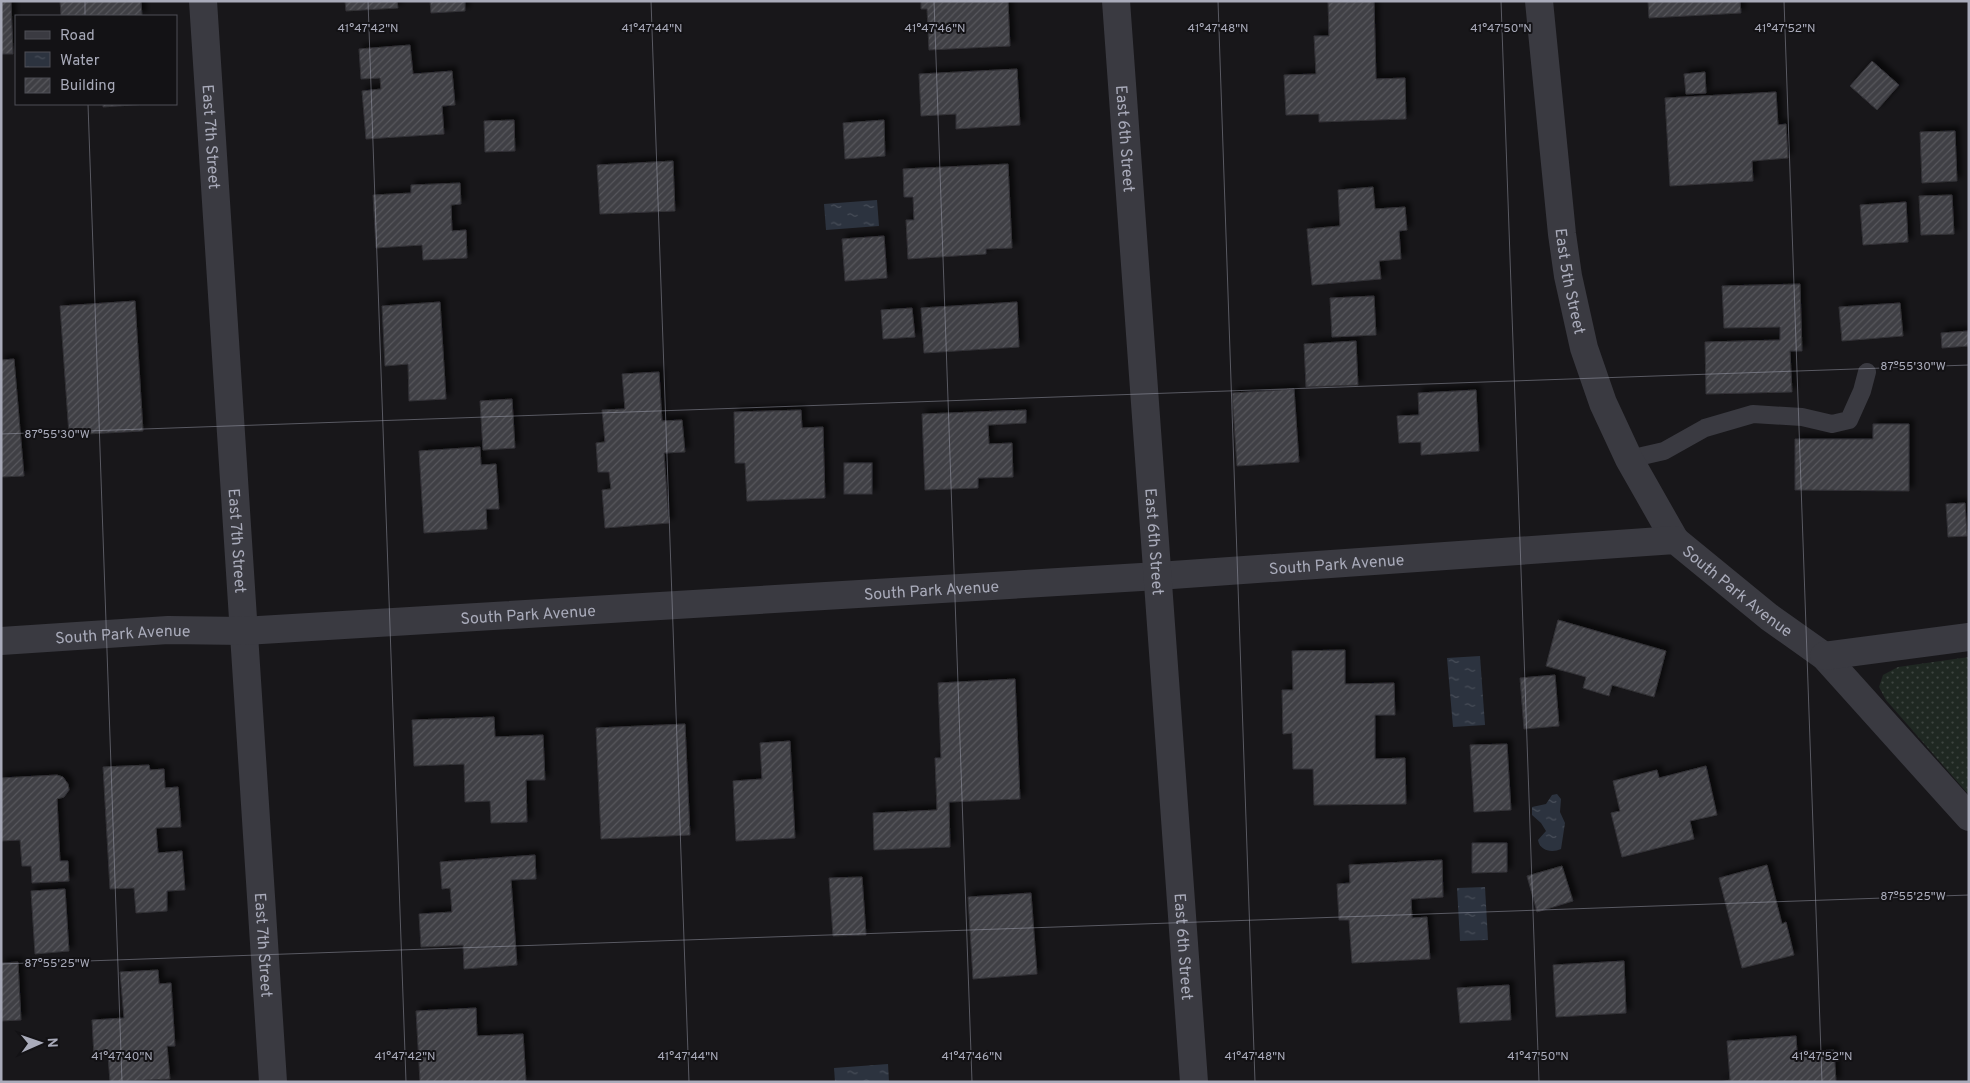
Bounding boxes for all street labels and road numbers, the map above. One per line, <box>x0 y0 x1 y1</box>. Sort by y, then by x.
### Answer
street label: East 7th Street <box>196 84 223 190</box>
street label: East 6th Street <box>1110 85 1138 193</box>
street label: East 5th Street <box>1549 227 1589 336</box>
street label: East 7th Street <box>223 488 249 594</box>
street label: East 6th Street <box>1139 488 1167 596</box>
street label: South Park Avenue <box>1677 542 1796 642</box>
street label: South Park Avenue <box>1268 551 1405 580</box>
street label: South Park Avenue <box>863 578 1000 606</box>
street label: South Park Avenue <box>460 602 596 630</box>
street label: South Park Avenue <box>55 622 190 649</box>
street label: East 7th Street <box>249 892 276 998</box>
street label: East 6th Street <box>1168 892 1196 1001</box>

